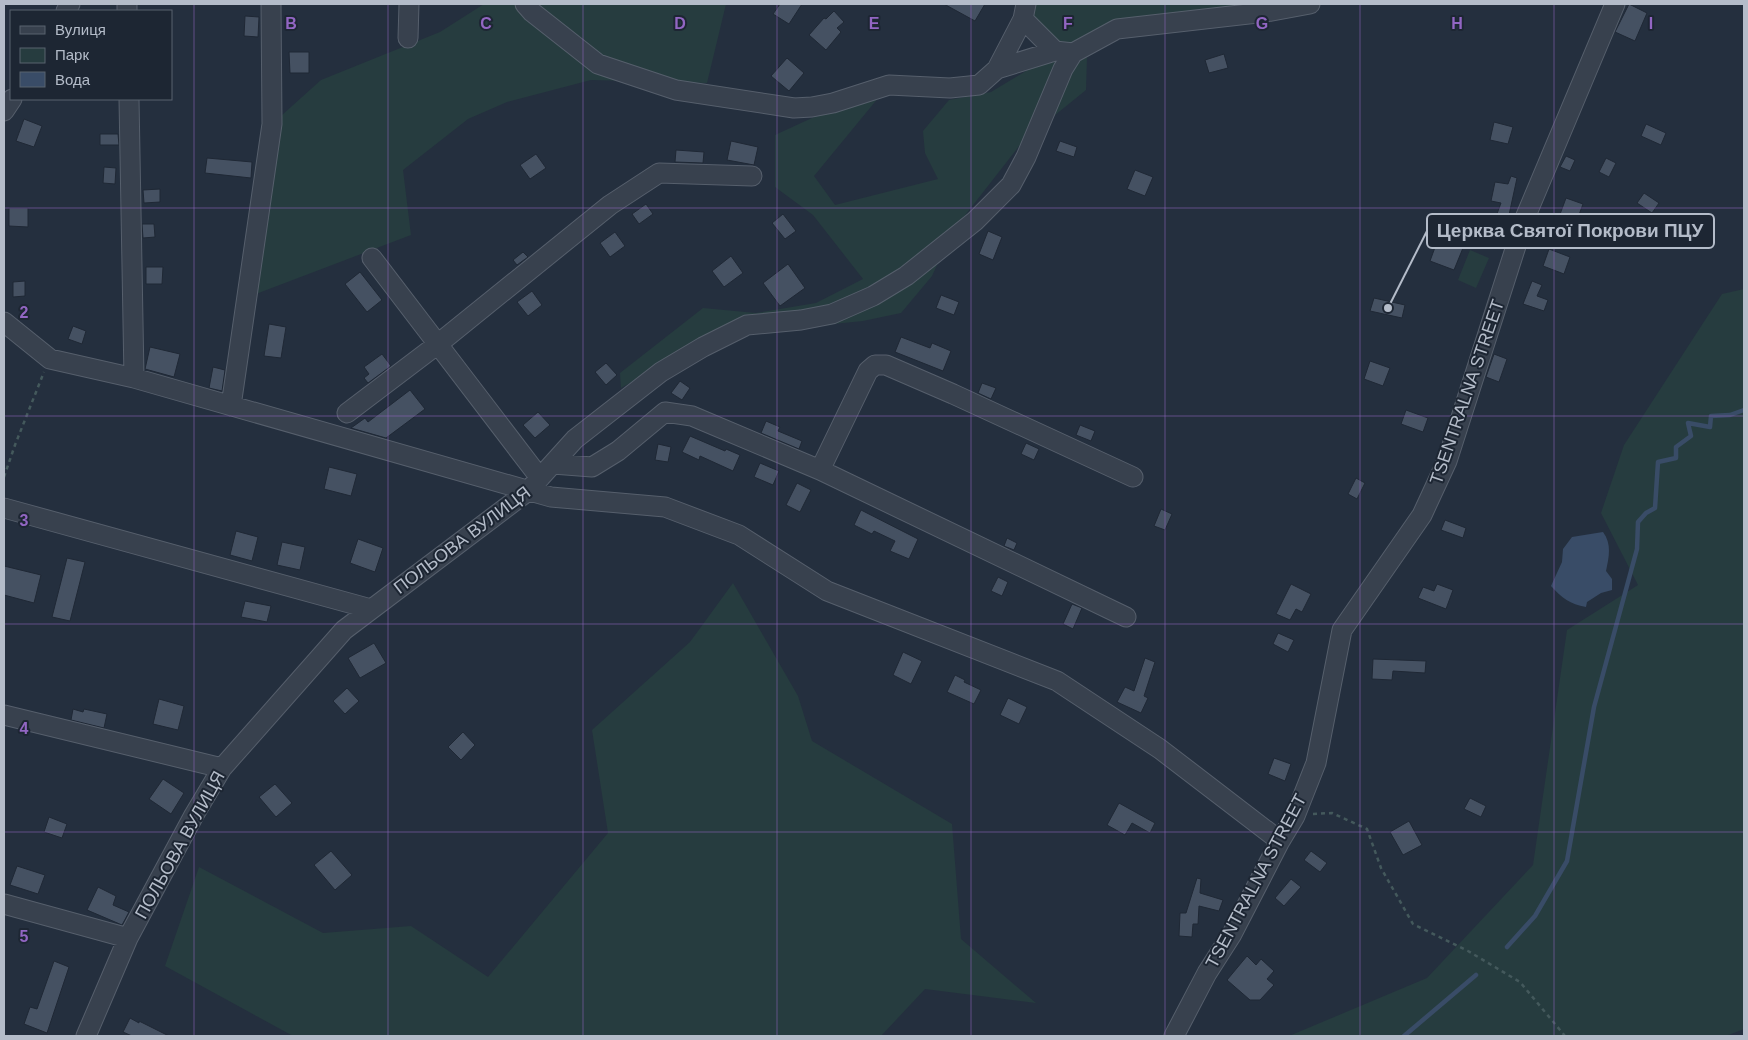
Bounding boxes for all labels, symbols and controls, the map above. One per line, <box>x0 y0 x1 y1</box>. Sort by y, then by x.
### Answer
legend <box>10 10 172 100</box>
text: B <box>285 15 297 32</box>
text: C <box>480 15 492 32</box>
text: D <box>674 15 686 32</box>
text: E <box>869 15 880 32</box>
text: F <box>1063 15 1073 32</box>
text: G <box>1256 15 1268 32</box>
text: H <box>1451 15 1463 32</box>
text: I <box>1649 15 1653 32</box>
text: Вулиця <box>55 21 106 38</box>
text: Парк <box>55 46 89 63</box>
text: Вода <box>55 71 91 88</box>
callout: Церква Святої Покрови ПЦУ <box>1427 214 1714 248</box>
text: Церква Святої Покрови ПЦУ <box>1437 220 1703 241</box>
street label: TSENTRALNA STREET <box>1426 297 1508 487</box>
text: 2 <box>20 304 29 321</box>
street label: ПОЛЬОВА ВУЛИЦЯ <box>390 482 534 598</box>
text: 3 <box>20 512 29 529</box>
text: 4 <box>20 720 29 737</box>
street label: ПОЛЬОВА ВУЛИЦЯ <box>131 768 229 922</box>
street label: TSENTRALNA STREET <box>1202 791 1310 971</box>
text: 5 <box>20 928 29 945</box>

